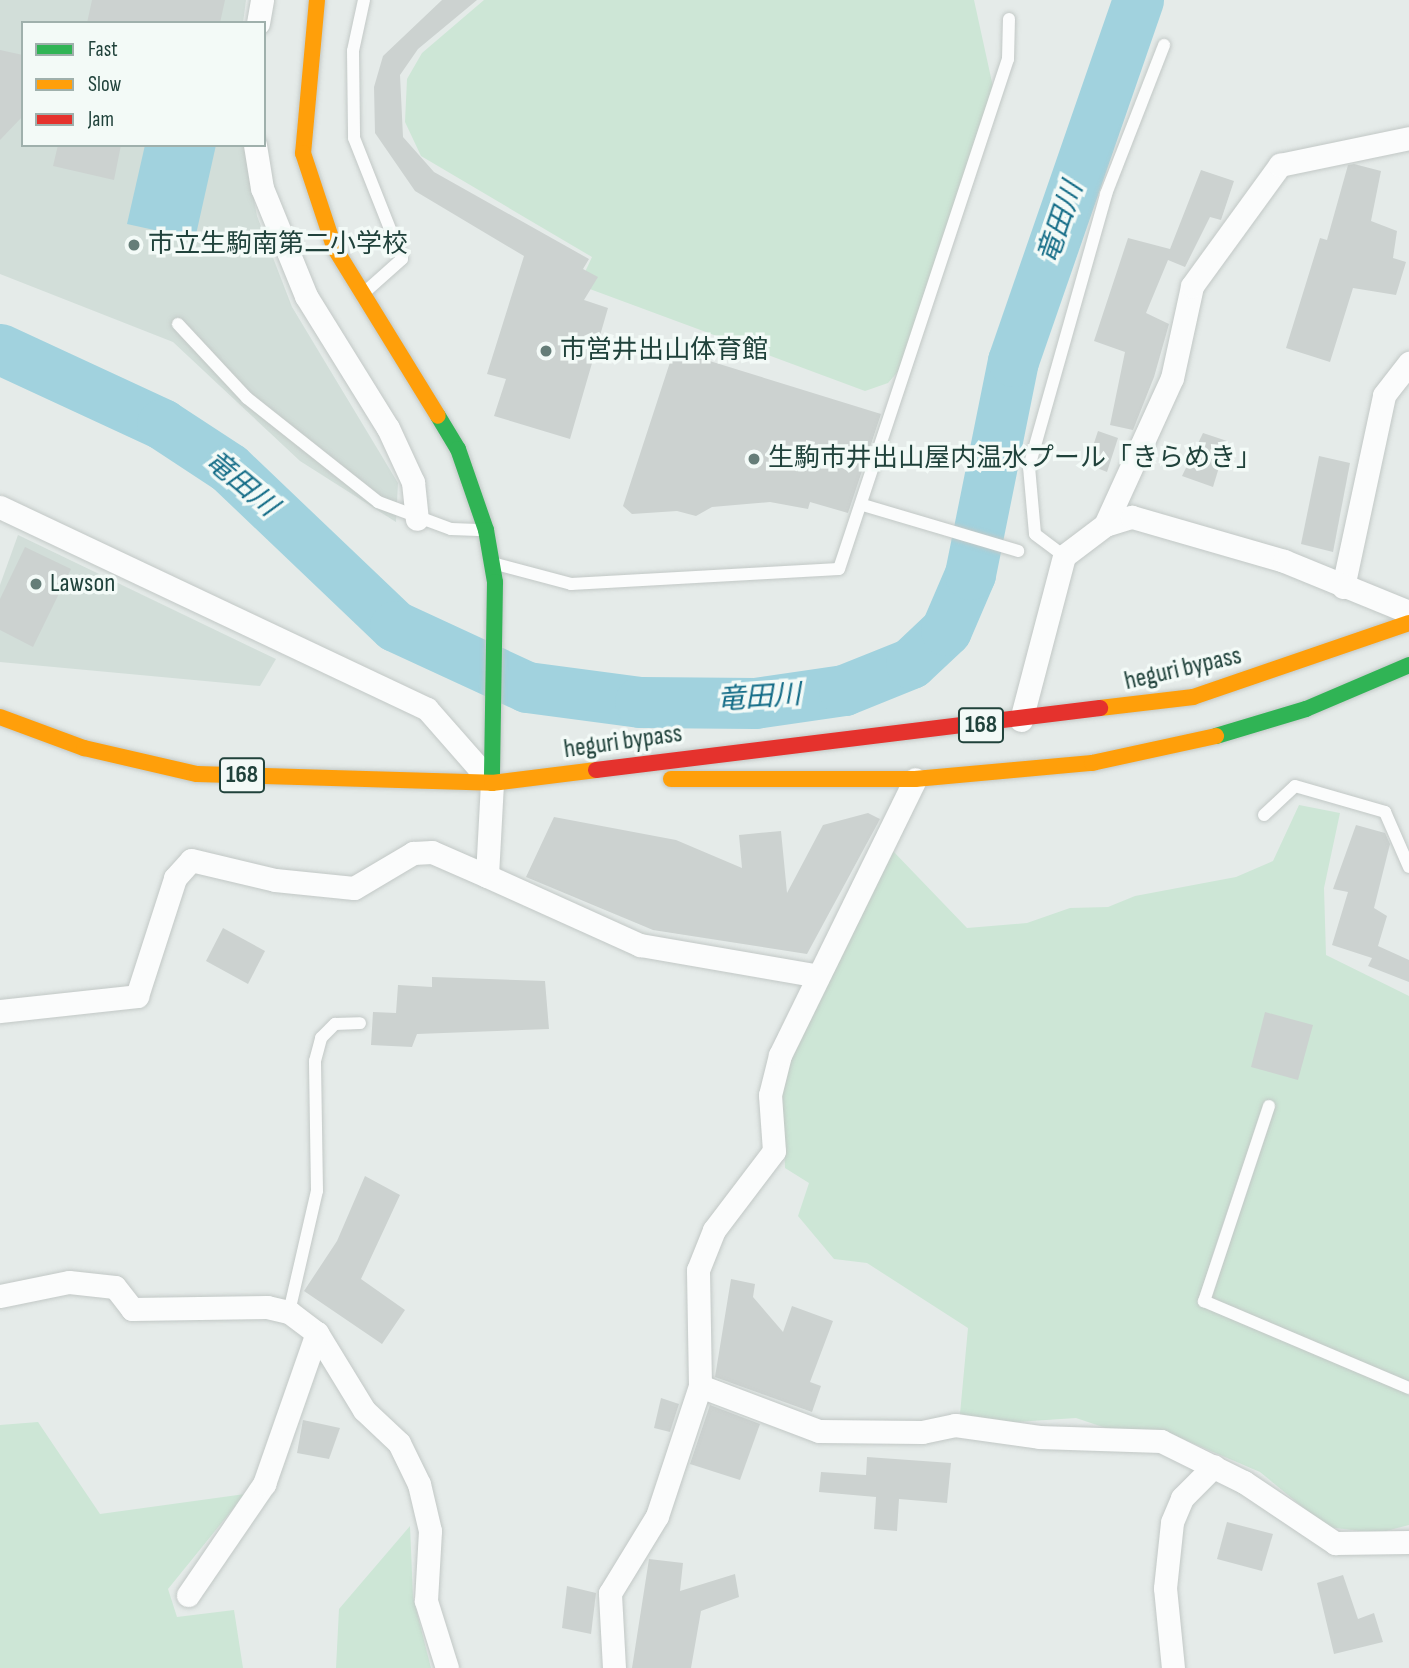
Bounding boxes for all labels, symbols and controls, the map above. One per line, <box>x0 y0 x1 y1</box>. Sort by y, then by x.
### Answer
legend <box>21 21 266 147</box>
text: Fast <box>88 37 118 62</box>
text: Slow <box>88 72 121 97</box>
text: Jam <box>88 107 114 132</box>
water label: 竜田川 <box>1031 178 1091 268</box>
place label: 市立生駒南第二小学校 <box>148 229 408 261</box>
marker: 市立生駒南第二小学校 <box>126 237 142 253</box>
place label: 市営井出山体育館 <box>560 335 768 367</box>
marker: 市営井出山体育館 <box>538 343 554 359</box>
place label: 生駒市井出山屋内温水プール「きらめき」 <box>768 443 1262 475</box>
water label: 竜田川 <box>198 444 284 524</box>
marker: 生駒市井出山屋内温水プール「きらめき」 <box>746 451 762 467</box>
place label: Lawson <box>50 568 115 600</box>
marker: Lawson <box>28 576 44 592</box>
street label: heguri bypass <box>1122 640 1244 698</box>
water label: 竜田川 <box>716 678 802 718</box>
road number: 168 <box>956 704 1006 746</box>
street label: heguri bypass <box>562 718 684 766</box>
road number: 168 <box>218 754 266 796</box>

